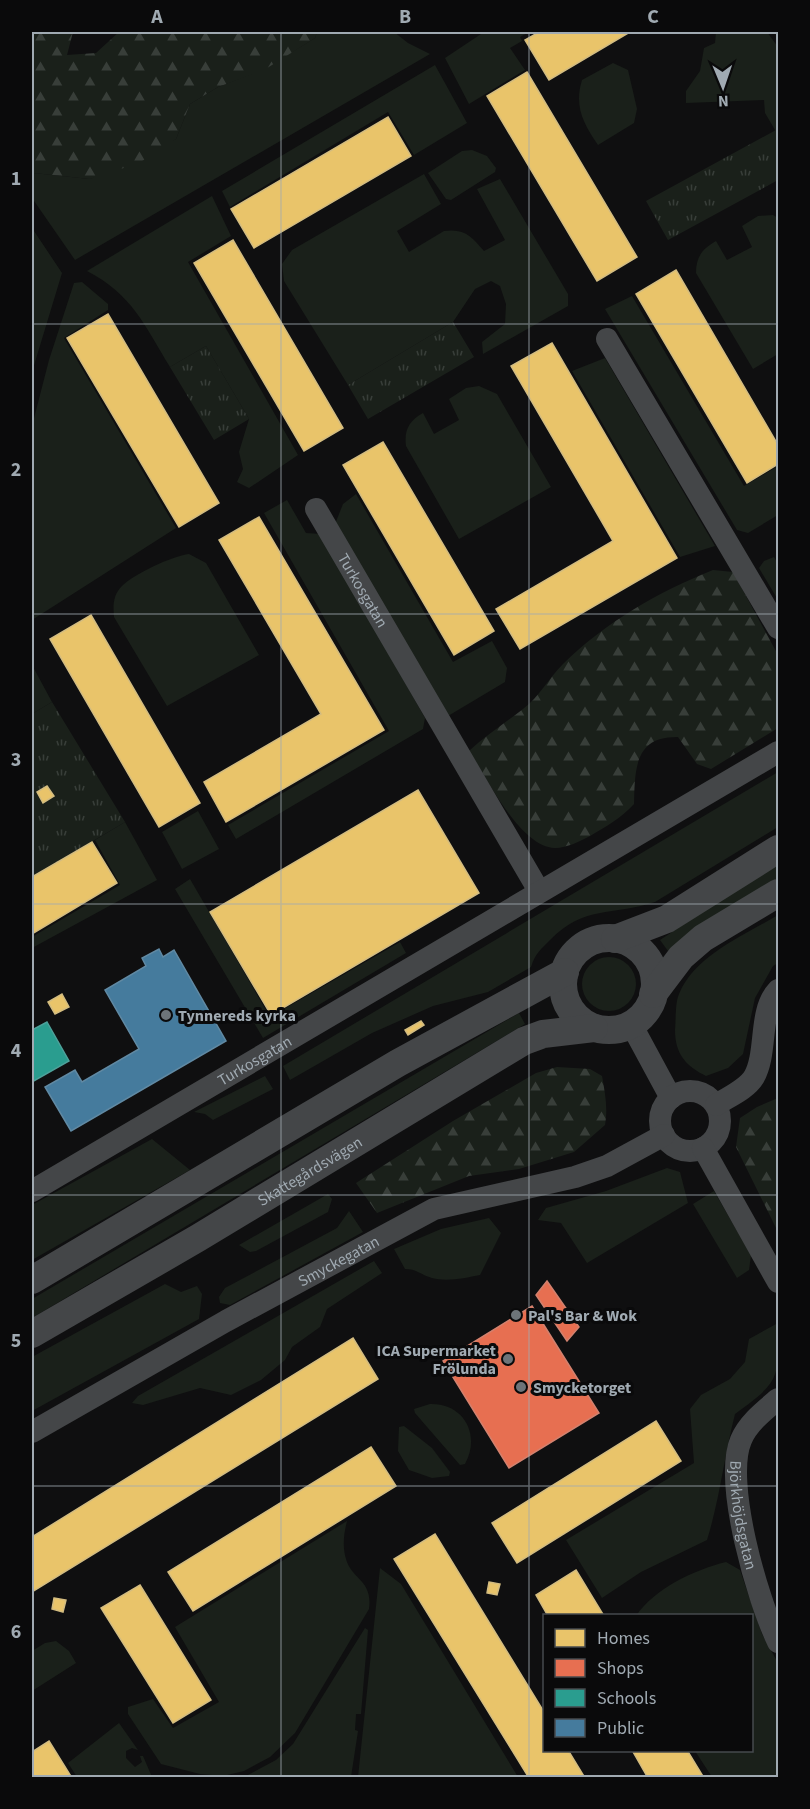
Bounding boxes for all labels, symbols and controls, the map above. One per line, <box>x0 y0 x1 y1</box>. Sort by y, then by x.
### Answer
text: A <box>150 3 163 31</box>
text: B <box>399 3 411 31</box>
text: C <box>647 3 659 31</box>
north arrow <box>693 57 753 117</box>
text: N <box>718 90 729 112</box>
text: 1 <box>11 165 21 193</box>
text: 2 <box>11 456 21 484</box>
street label: Turkosgatan <box>332 549 393 632</box>
text: 3 <box>11 746 21 774</box>
place label: Tynnereds kyrka <box>178 1005 296 1027</box>
marker: Tynnereds kyrka <box>159 1008 173 1022</box>
street label: Turkosgatan <box>214 1031 296 1091</box>
text: 4 <box>11 1037 22 1065</box>
street label: Skattegårdsvägen <box>253 1131 367 1212</box>
street label: Smyckegatan <box>294 1231 383 1292</box>
place label: Pal's Bar & Wok <box>528 1305 637 1327</box>
marker: Pal's Bar & Wok <box>509 1308 523 1322</box>
text: 5 <box>11 1327 21 1355</box>
place label: ICA Supermarket Frölunda <box>377 1340 496 1380</box>
marker: ICA Supermarket Frölunda <box>501 1352 515 1366</box>
place label: Smycketorget <box>533 1377 631 1399</box>
marker: Smycketorget <box>514 1380 528 1394</box>
street label: Björkhöjdsgatan <box>724 1460 762 1572</box>
legend <box>543 1614 753 1752</box>
text: 6 <box>11 1618 21 1646</box>
text: Homes <box>597 1626 650 1651</box>
text: Shops <box>597 1656 644 1681</box>
text: Schools <box>597 1686 656 1711</box>
text: Public <box>597 1716 644 1741</box>

